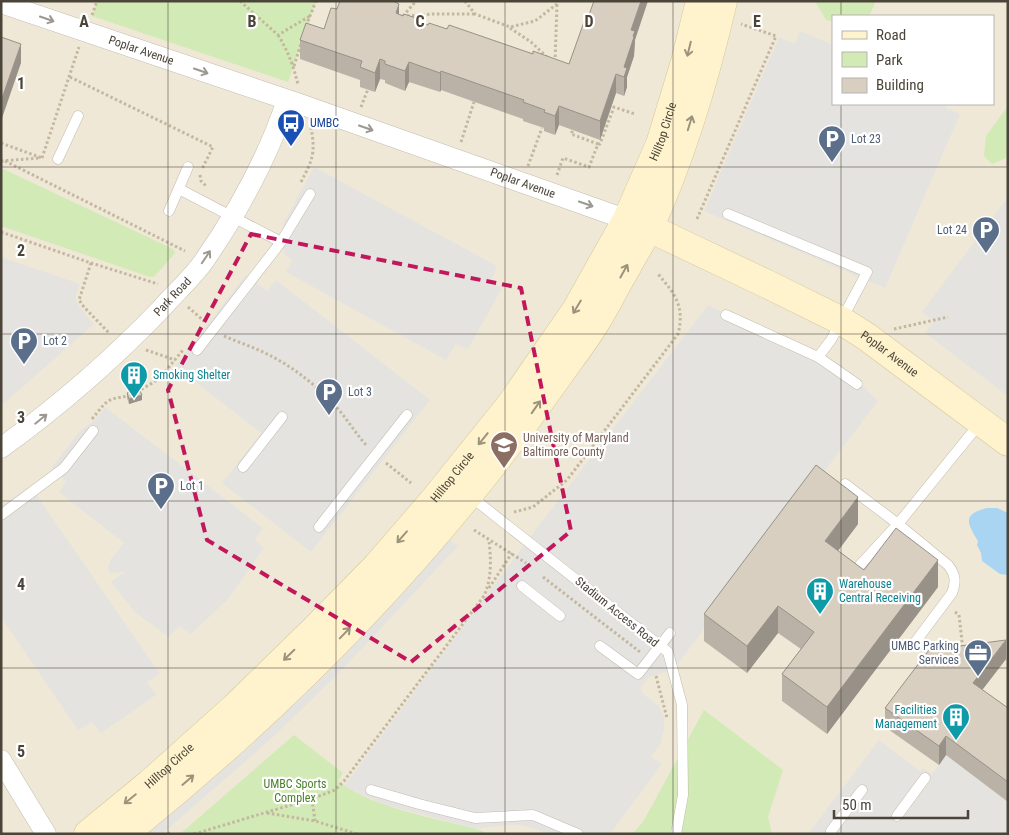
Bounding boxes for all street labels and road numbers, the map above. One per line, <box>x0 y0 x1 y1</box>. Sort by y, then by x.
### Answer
street label: Poplar Avenue <box>107 33 176 68</box>
street label: Hilltop Circle <box>646 100 679 163</box>
street label: Poplar Avenue <box>488 165 558 201</box>
street label: Park Road <box>151 274 194 319</box>
street label: Poplar Avenue <box>858 328 921 380</box>
street label: Hilltop Circle <box>428 449 477 505</box>
street label: Stadium Access Road <box>572 574 662 650</box>
street label: Hilltop Circle <box>142 740 197 791</box>

